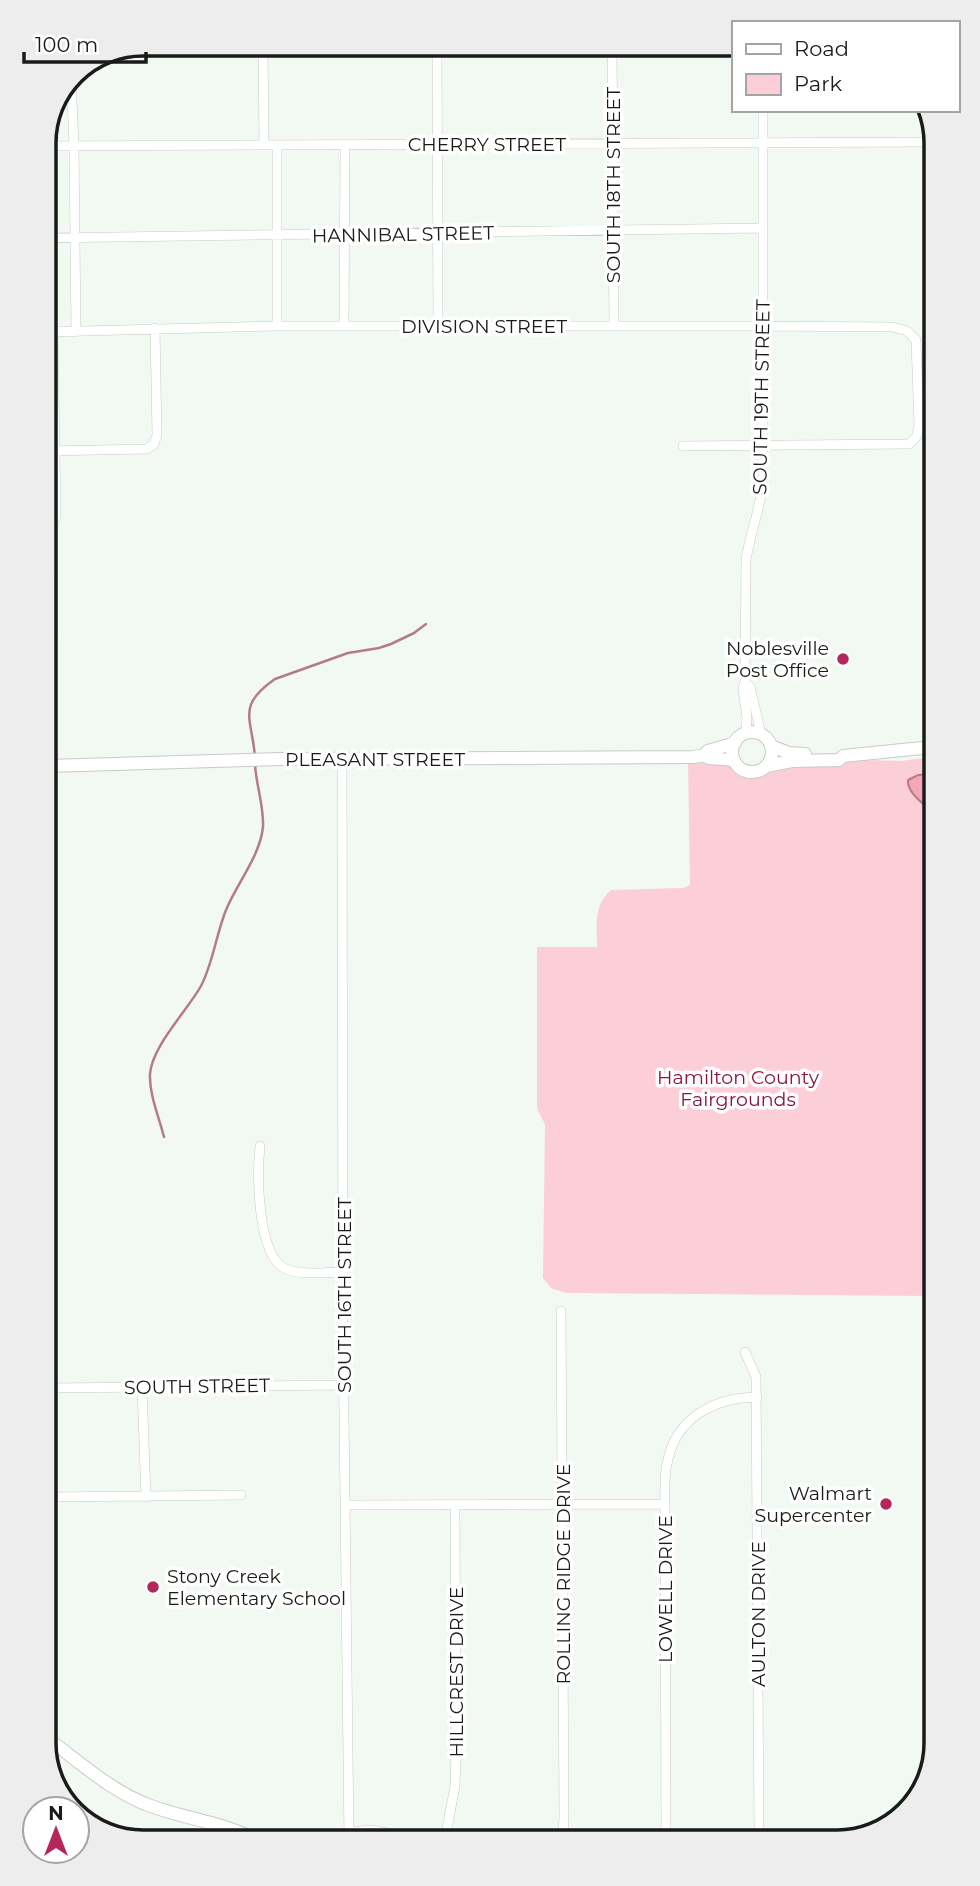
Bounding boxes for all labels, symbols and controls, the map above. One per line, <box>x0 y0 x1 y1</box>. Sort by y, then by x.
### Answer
scale bar <box>24 21 147 65</box>
legend <box>732 21 959 112</box>
text: 100 m <box>35 32 98 57</box>
text: Road <box>794 36 849 61</box>
text: Park <box>794 71 842 96</box>
street label: SOUTH 18TH STREET <box>602 87 625 283</box>
street label: CHERRY STREET <box>408 133 566 156</box>
street label: HANNIBAL STREET <box>312 221 494 248</box>
street label: SOUTH 19TH STREET <box>748 299 775 495</box>
street label: DIVISION STREET <box>401 315 567 338</box>
place label: Noblesville Post Office <box>726 637 829 682</box>
marker: Noblesville Post Office <box>835 651 851 667</box>
street label: PLEASANT STREET <box>285 748 465 771</box>
park label: Hamilton County Fairgrounds <box>657 1066 820 1111</box>
street label: SOUTH 16TH STREET <box>333 1197 356 1393</box>
street label: SOUTH STREET <box>124 1374 270 1399</box>
street label: ROLLING RIDGE DRIVE <box>552 1463 575 1685</box>
place label: Walmart Supercenter <box>755 1482 872 1527</box>
marker: Walmart Supercenter <box>878 1496 894 1512</box>
street label: LOWELL DRIVE <box>654 1515 677 1663</box>
street label: AULTON DRIVE <box>747 1541 770 1687</box>
place label: Stony Creek Elementary School <box>167 1565 346 1610</box>
marker: Stony Creek Elementary School <box>145 1579 161 1595</box>
street label: HILLCREST DRIVE <box>445 1586 468 1758</box>
north arrow <box>21 1795 91 1865</box>
text: N <box>48 1802 64 1825</box>

